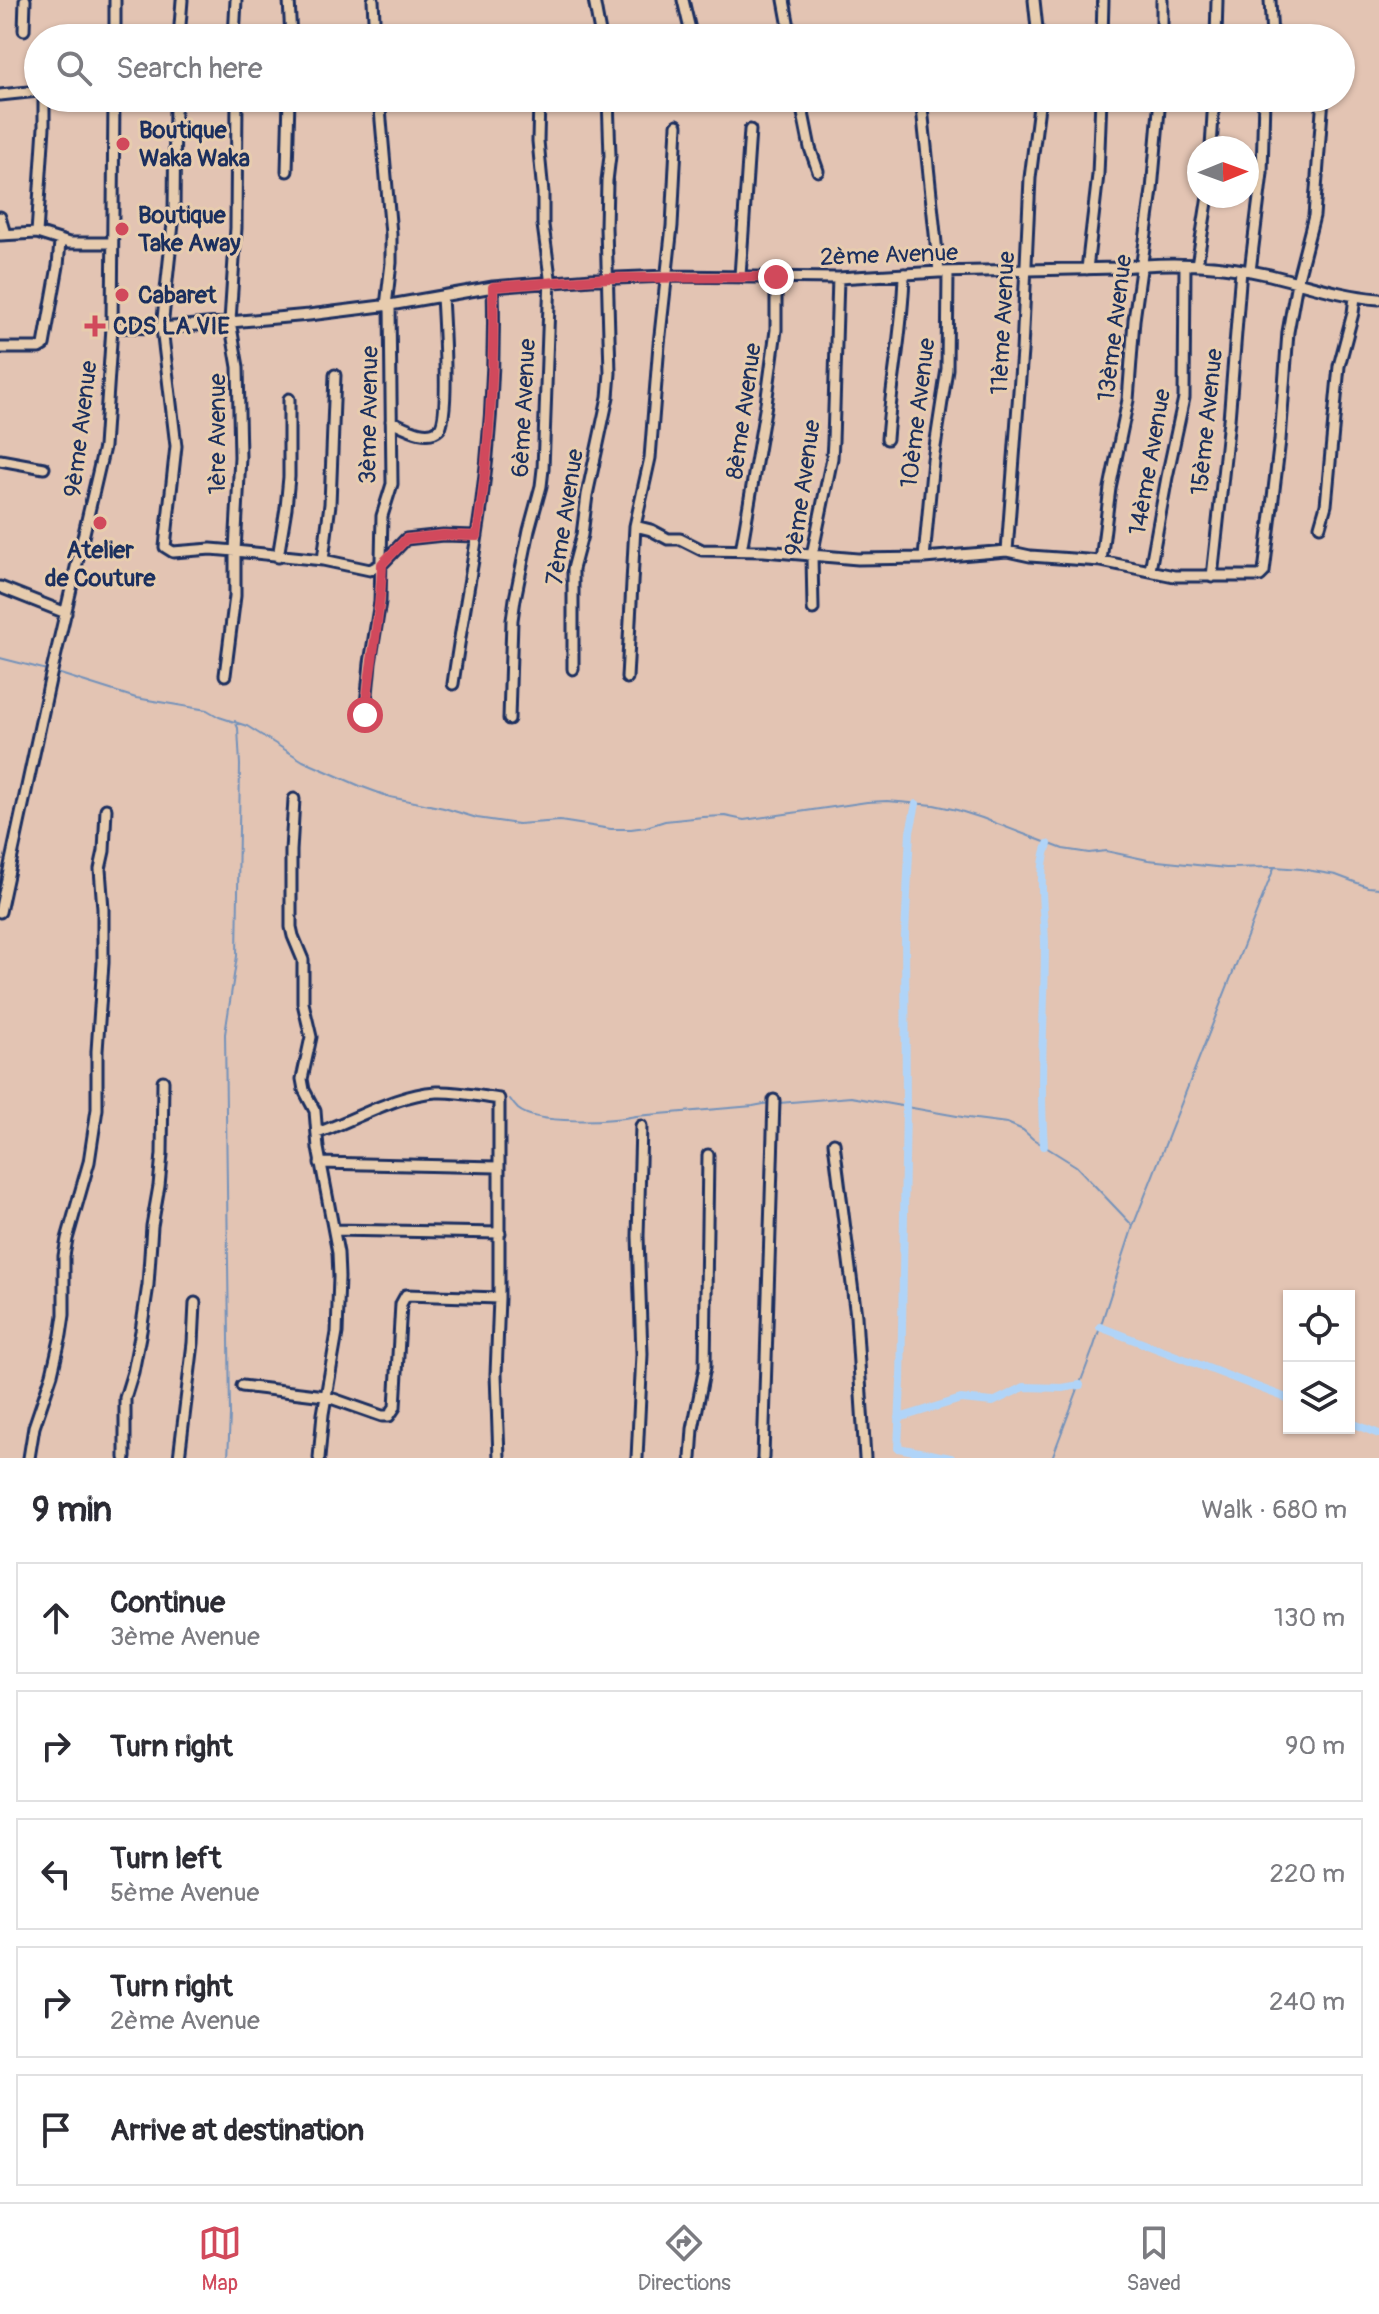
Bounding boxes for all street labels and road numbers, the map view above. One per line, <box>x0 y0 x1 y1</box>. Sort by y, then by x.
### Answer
street label: 2ème Avenue <box>819 238 959 272</box>
street label: 11ème Avenue <box>985 250 1021 396</box>
street label: 13ème Avenue <box>1092 253 1138 403</box>
street label: 10ème Avenue <box>894 336 942 490</box>
street label: 6ème Avenue <box>506 338 542 478</box>
street label: 8ème Avenue <box>720 341 768 481</box>
street label: 3ème Avenue <box>353 345 385 484</box>
street label: 15ème Avenue <box>1185 347 1229 497</box>
street label: 9ème Avenue <box>58 359 104 499</box>
street label: 1ère Avenue <box>203 373 232 495</box>
street label: 14ème Avenue <box>1123 386 1177 538</box>
street label: 9ème Avenue <box>779 418 827 558</box>
street label: 7ème Avenue <box>540 447 590 587</box>

